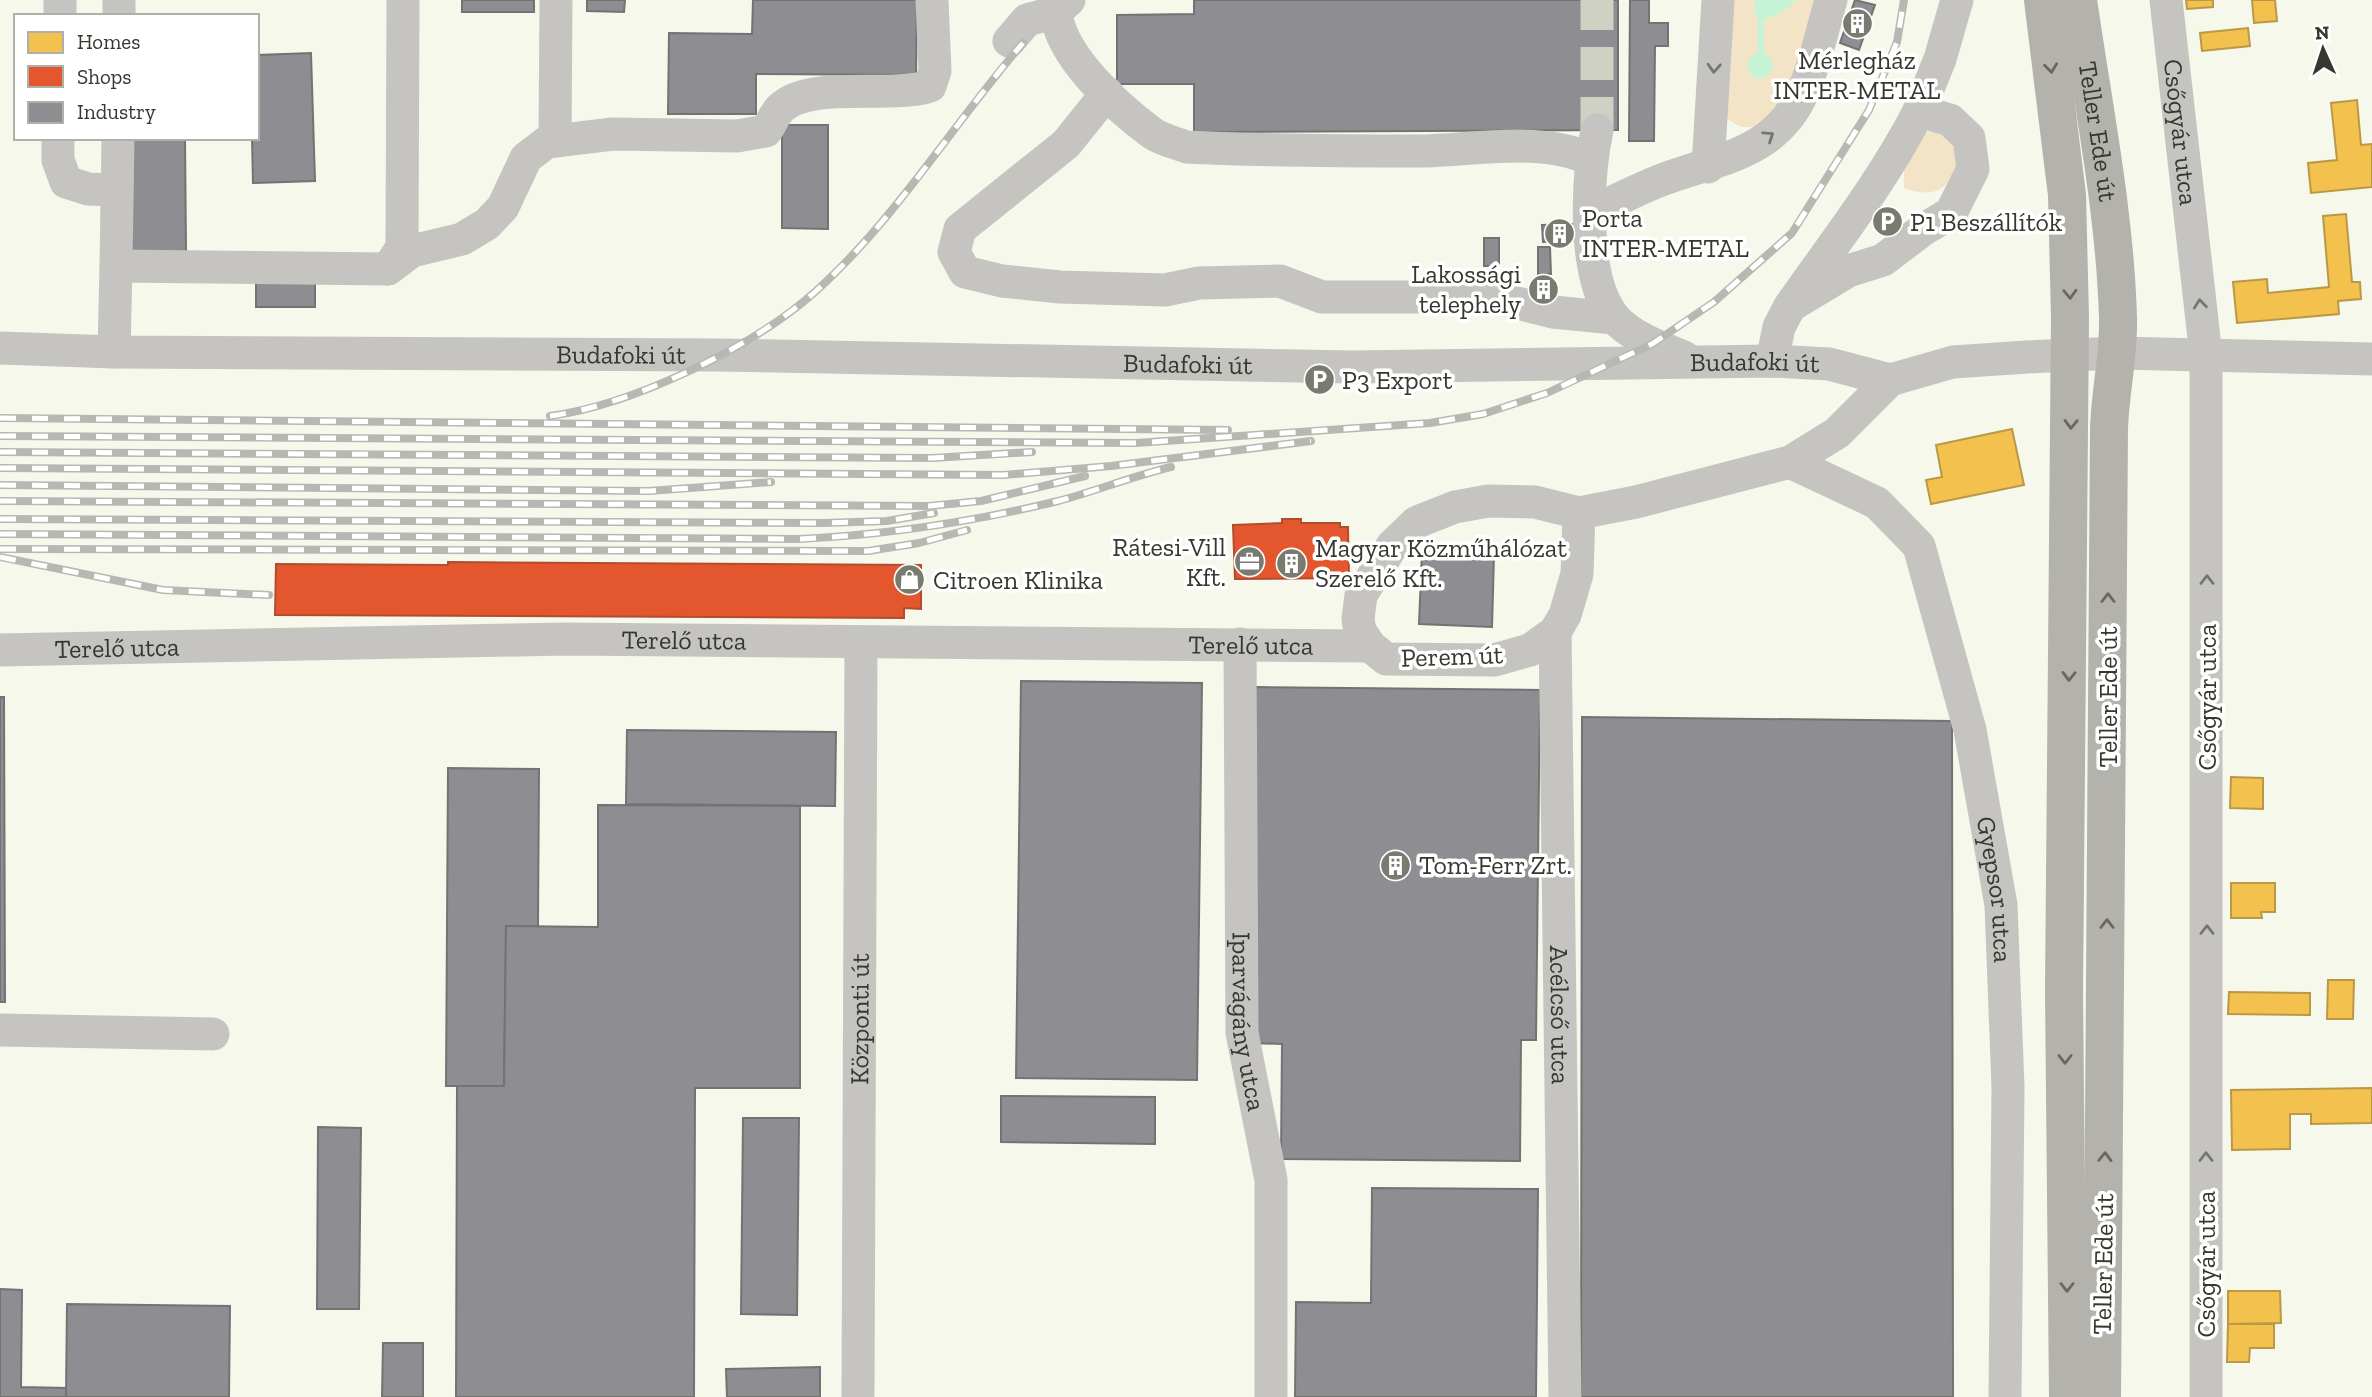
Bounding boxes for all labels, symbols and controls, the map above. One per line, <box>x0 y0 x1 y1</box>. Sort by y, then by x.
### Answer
building icon: Mérlegház INTER-METAL <box>1840 7 1874 41</box>
legend <box>14 14 259 140</box>
north arrow <box>2288 14 2358 84</box>
text: N <box>2314 21 2330 44</box>
text: Homes <box>77 29 140 54</box>
place label: Mérlegház INTER-METAL <box>1774 44 1940 106</box>
street label: Csőgyár utca <box>2157 57 2205 207</box>
street label: Teller Ede út <box>2072 59 2124 204</box>
one-way arrow <box>2043 62 2058 74</box>
one-way arrow <box>1707 63 1722 74</box>
text: Shops <box>77 64 131 89</box>
text: Industry <box>77 99 156 124</box>
one-way arrow <box>1761 131 1774 144</box>
place label: Porta INTER-METAL <box>1582 202 1749 264</box>
parking icon: P1 Beszállítók <box>1870 205 1904 239</box>
place label: P1 Beszállítók <box>1910 206 2063 238</box>
building icon: Porta INTER-METAL <box>1542 216 1576 250</box>
place label: Lakossági telephely <box>1411 258 1522 320</box>
building icon: Lakossági telephely <box>1527 272 1561 306</box>
one-way arrow <box>2062 289 2077 300</box>
one-way arrow <box>2193 298 2208 309</box>
street label: Budafoki út <box>556 338 686 371</box>
street label: Budafoki út <box>1690 345 1821 379</box>
street label: Budafoki út <box>1123 347 1253 381</box>
parking icon: P3 Export <box>1302 363 1336 397</box>
place label: P3 Export <box>1342 364 1453 396</box>
one-way arrow <box>2063 420 2079 430</box>
place label: Rátesi-Vill Kft. <box>1112 531 1226 593</box>
place label: Magyar Közműhálózat Szerelő Kft. <box>1315 532 1567 594</box>
office icon: Rátesi-Vill Kft. <box>1232 545 1266 579</box>
building icon: Magyar Közműhálózat Szerelő Kft. <box>1275 546 1309 580</box>
shop icon: Citroen Klinika <box>893 563 927 597</box>
place label: Citroen Klinika <box>933 564 1104 596</box>
one-way arrow <box>2199 574 2215 585</box>
one-way arrow <box>2100 593 2116 603</box>
street label: Terelő utca <box>621 623 747 657</box>
street label: Csőgyár utca <box>2191 623 2223 770</box>
street label: Teller Ede út <box>2092 626 2124 768</box>
street label: Terelő utca <box>1188 628 1314 662</box>
street label: Terelő utca <box>54 631 180 665</box>
street label: Perem út <box>1400 638 1504 674</box>
one-way arrow <box>2061 671 2076 682</box>
street label: Gyepsor utca <box>1970 814 2019 964</box>
building icon: Tom-Ferr Zrt. <box>1379 848 1413 882</box>
place label: Tom-Ferr Zrt. <box>1419 849 1572 881</box>
one-way arrow <box>2099 918 2115 929</box>
one-way arrow <box>2199 924 2215 935</box>
street label: Iparvágány utca <box>1225 932 1273 1114</box>
street label: Acélcső utca <box>1543 945 1577 1085</box>
street label: Központi út <box>843 953 876 1085</box>
one-way arrow <box>2057 1055 2073 1065</box>
one-way arrow <box>2097 1152 2113 1162</box>
one-way arrow <box>2198 1152 2214 1162</box>
street label: Csőgyár utca <box>2190 1190 2222 1337</box>
street label: Teller Ede út <box>2086 1193 2120 1335</box>
one-way arrow <box>2059 1282 2075 1293</box>

